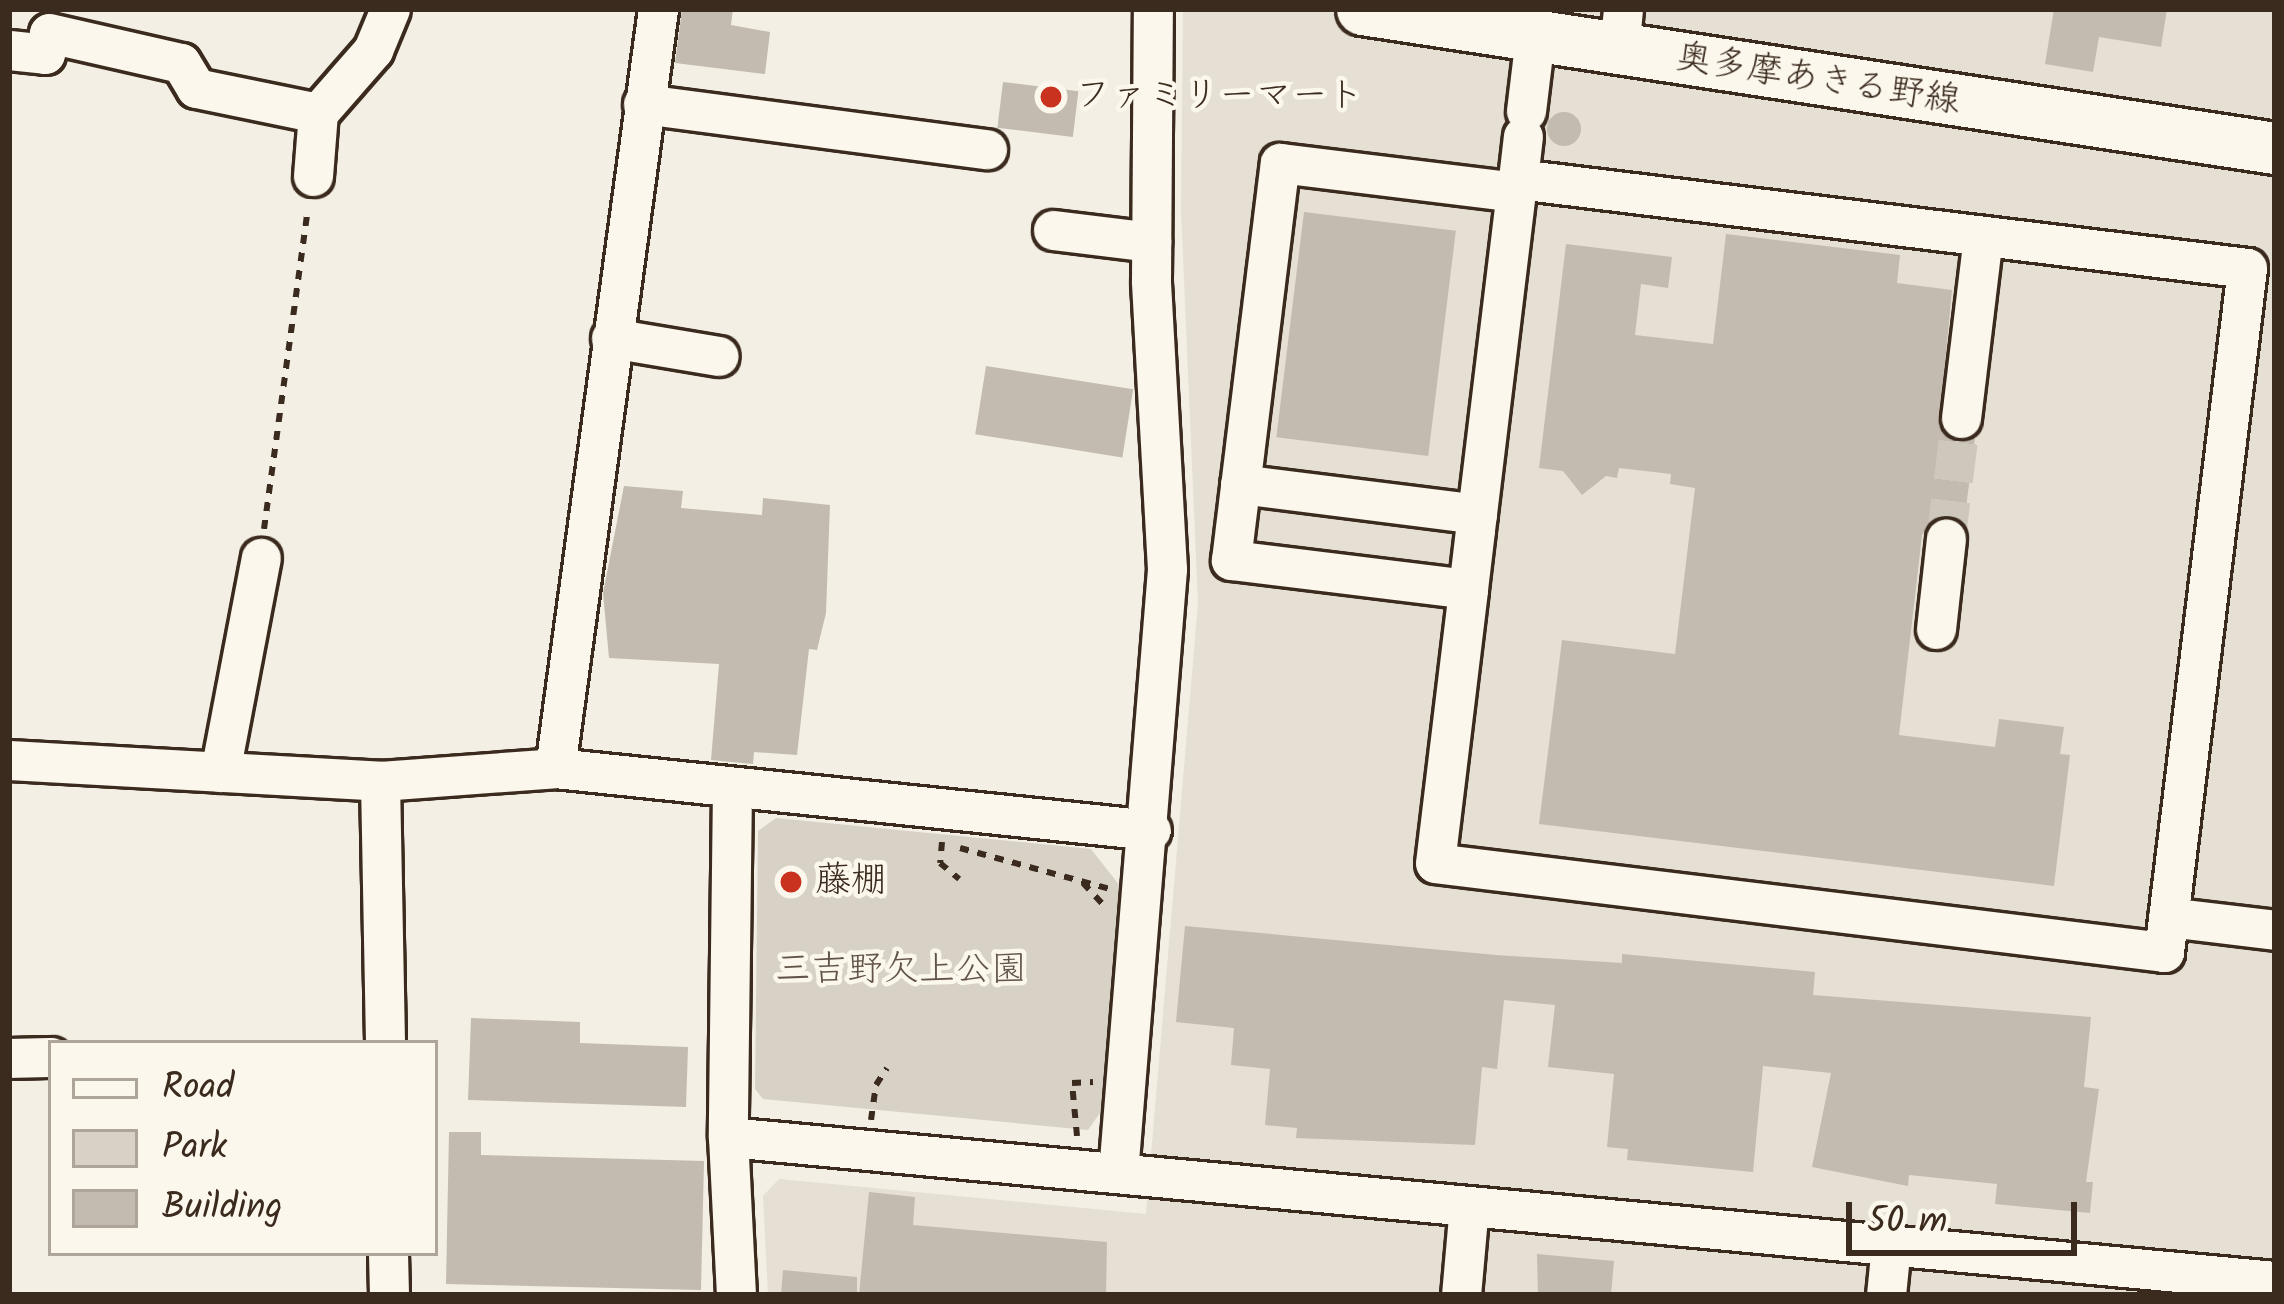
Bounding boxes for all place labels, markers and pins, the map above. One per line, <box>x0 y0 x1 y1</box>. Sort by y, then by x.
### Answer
place label: ファミリーマート <box>1075 75 1363 119</box>
marker: ファミリーマート <box>1038 84 1064 110</box>
place label: 藤棚 <box>815 860 887 904</box>
marker: 藤棚 <box>778 869 804 895</box>

